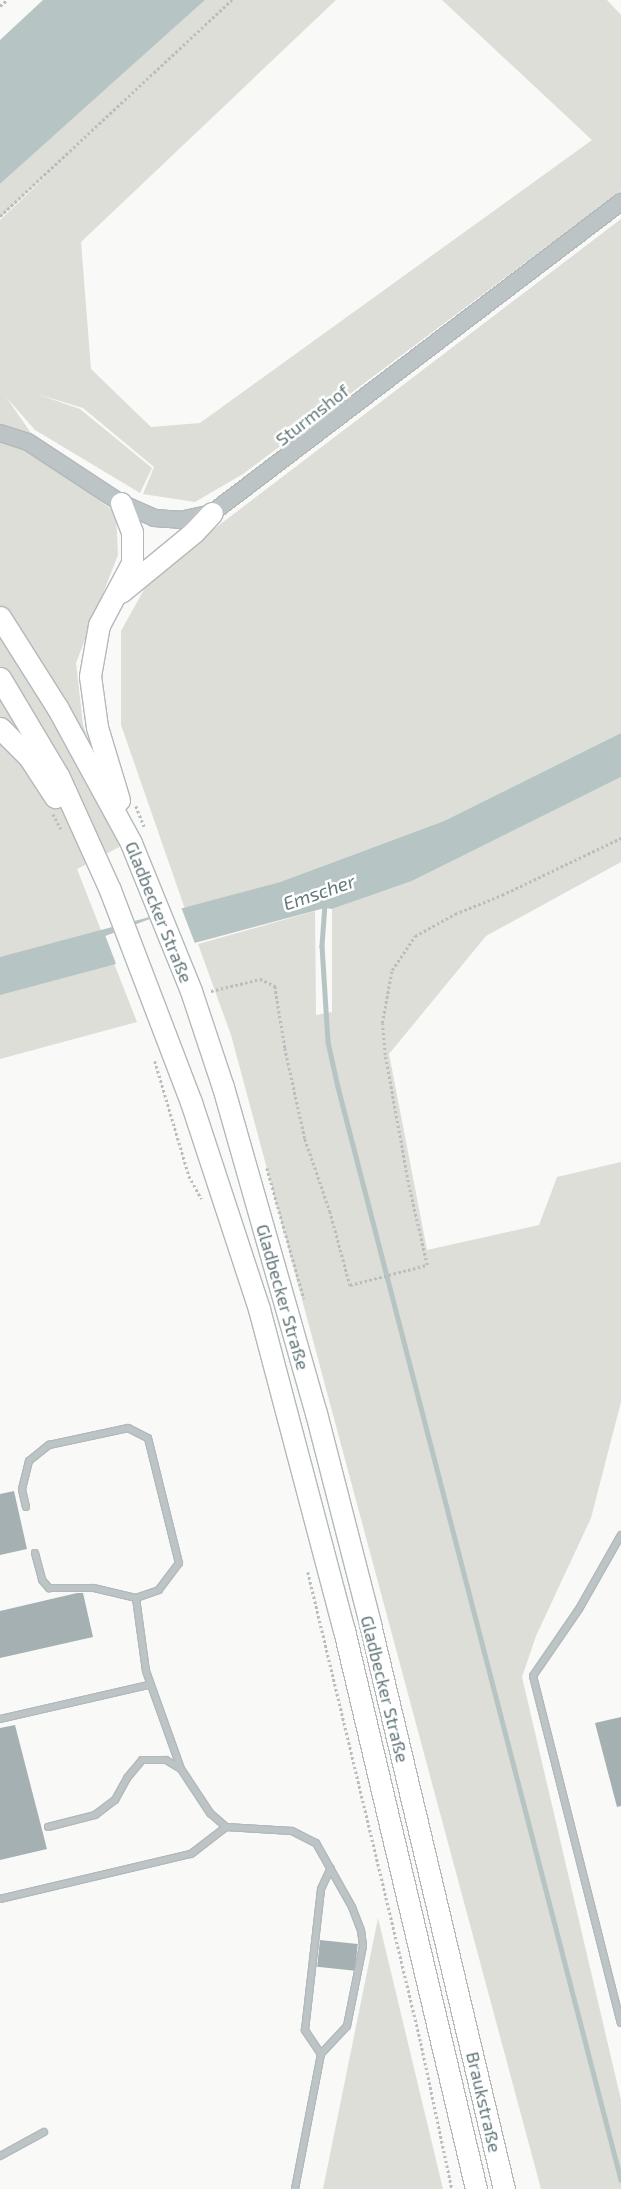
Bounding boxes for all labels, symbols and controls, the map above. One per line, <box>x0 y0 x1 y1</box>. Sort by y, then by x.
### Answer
street label: Sturmshof <box>271 380 353 450</box>
street label: Gladbecker Straße <box>121 838 197 986</box>
water label: Emscher <box>280 869 358 915</box>
street label: Gladbecker Straße <box>252 1221 314 1373</box>
street label: Gladbecker Straße <box>356 1613 414 1765</box>
street label: Braukstraße <box>462 2050 506 2154</box>

